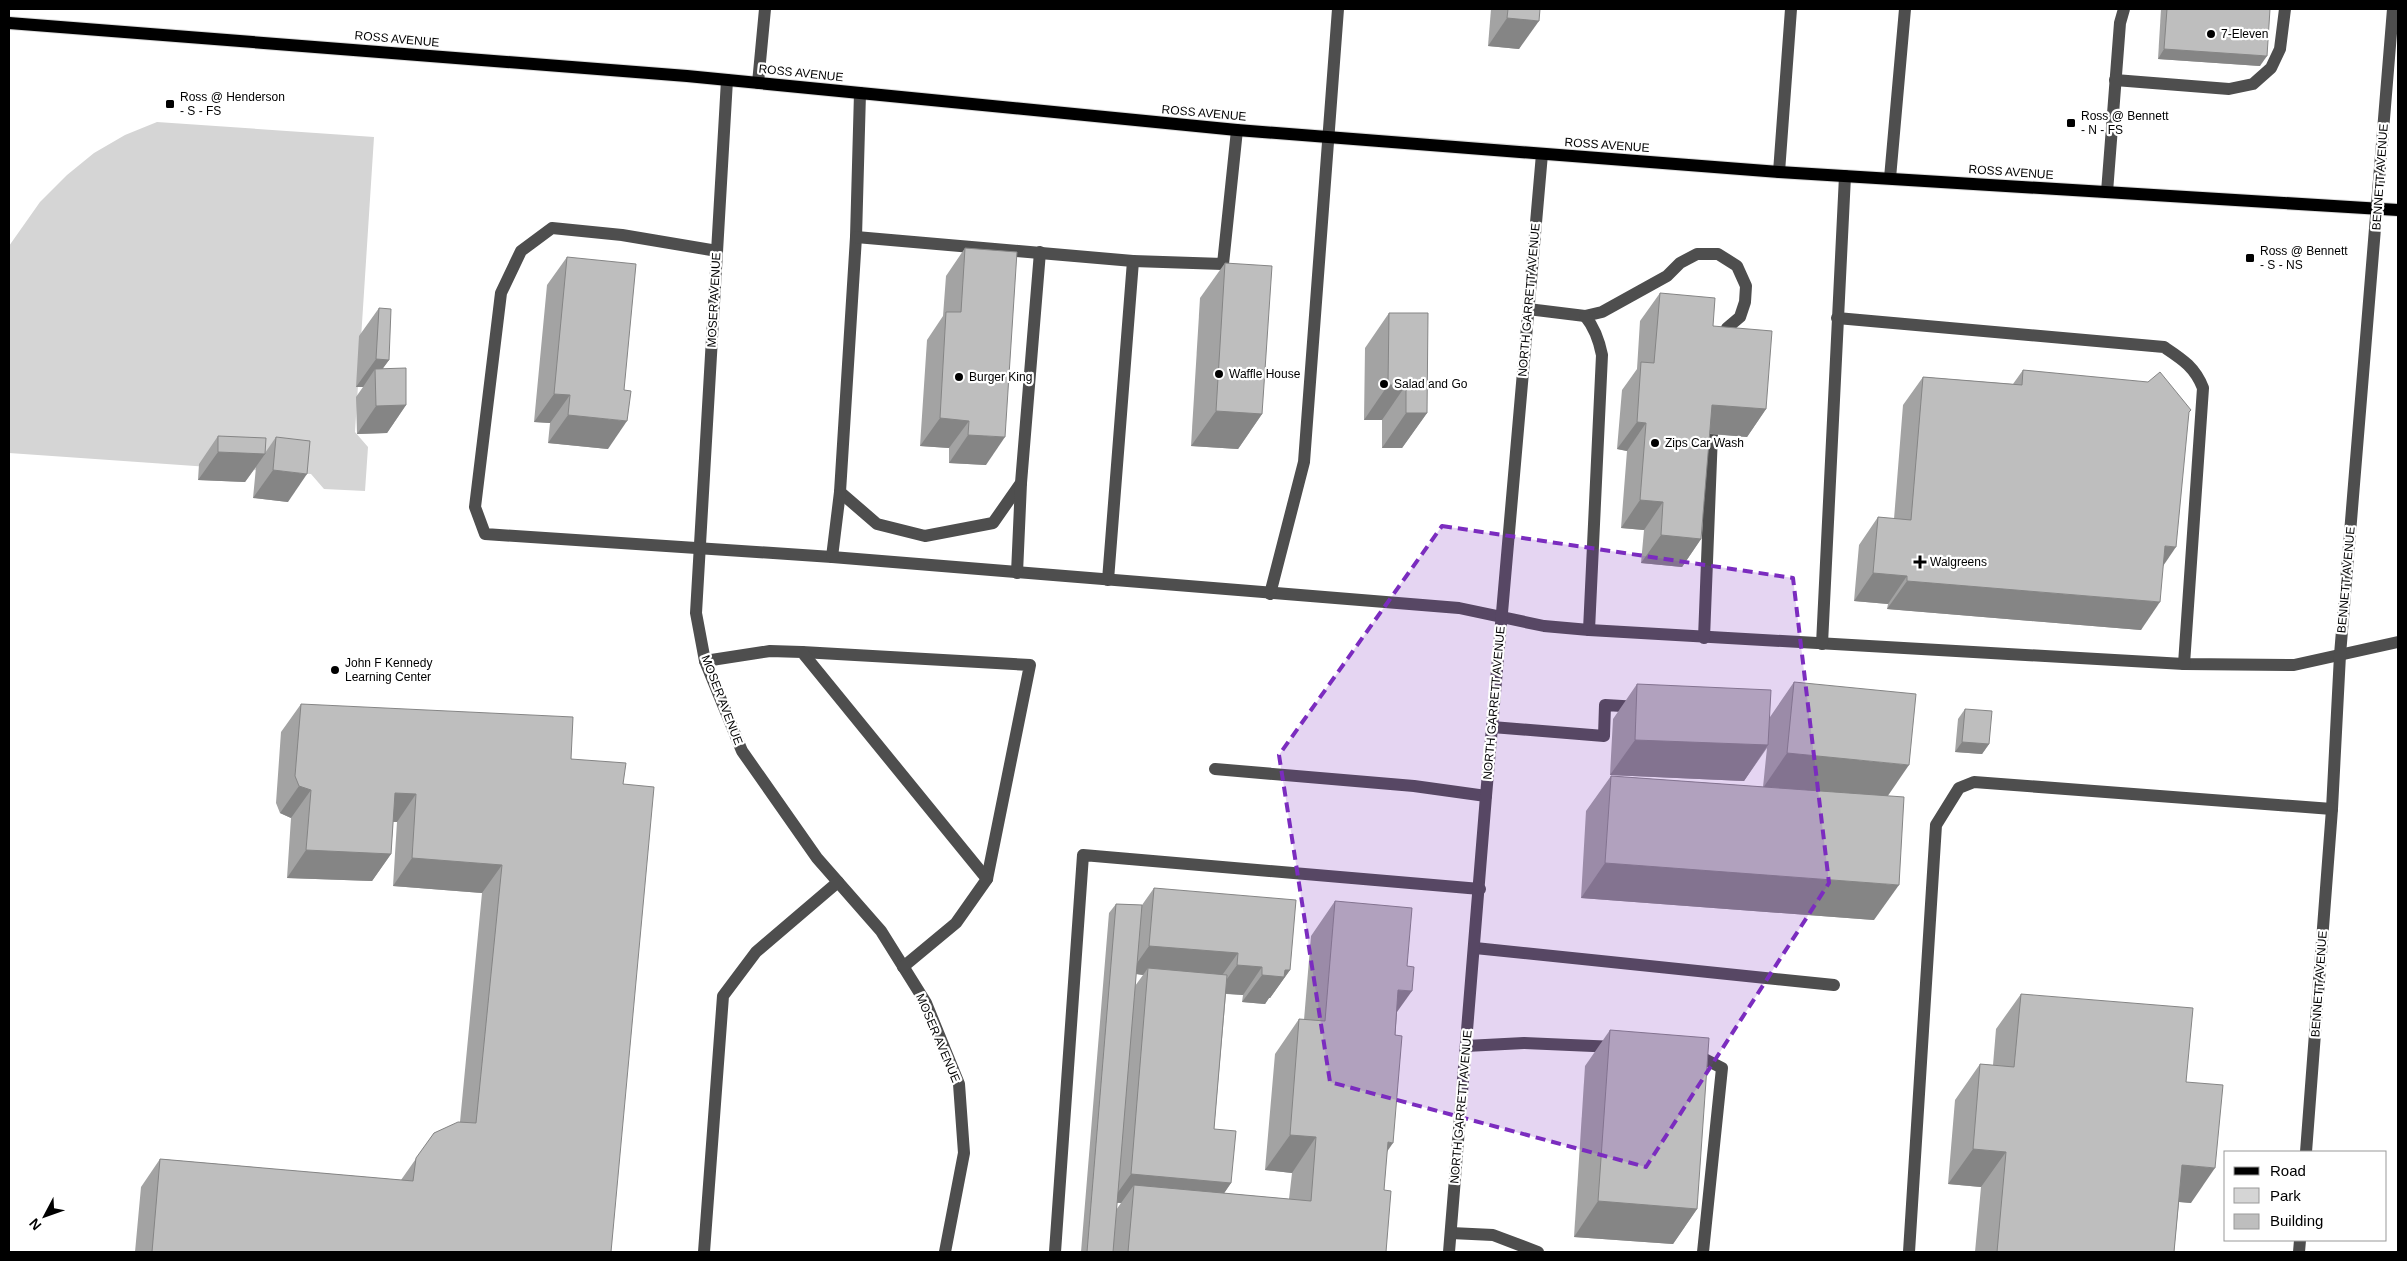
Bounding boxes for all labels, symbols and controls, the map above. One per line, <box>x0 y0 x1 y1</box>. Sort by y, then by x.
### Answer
place label: 7-Eleven <box>2221 27 2268 41</box>
street label: ROSS AVENUE <box>354 28 440 50</box>
marker: 7-Eleven <box>2205 28 2217 40</box>
street label: ROSS AVENUE <box>758 62 844 84</box>
place label: Ross @ Henderson - S - FS <box>180 90 285 118</box>
marker: Ross @ Henderson - S - FS <box>164 98 176 110</box>
street label: ROSS AVENUE <box>1161 102 1247 124</box>
place label: Ross @ Bennett - N - FS <box>2081 109 2169 137</box>
marker: Ross @ Bennett - N - FS <box>2065 117 2077 129</box>
street label: BENNETT AVENUE <box>2369 123 2391 231</box>
street label: ROSS AVENUE <box>1564 135 1650 155</box>
street label: ROSS AVENUE <box>1968 162 2054 182</box>
street label: NORTH GARRETT AVENUE <box>1515 223 1543 377</box>
place label: Ross @ Bennett - S - NS <box>2260 244 2348 272</box>
street label: MOSER AVENUE <box>705 252 723 348</box>
marker: Ross @ Bennett - S - NS <box>2244 252 2256 264</box>
place label: Waffle House <box>1229 367 1301 381</box>
marker: Waffle House <box>1213 368 1225 380</box>
place label: Burger King <box>969 370 1032 384</box>
marker: Burger King <box>953 371 965 383</box>
place label: Salad and Go <box>1394 377 1468 391</box>
marker: Salad and Go <box>1378 378 1390 390</box>
place label: Zips Car Wash <box>1665 436 1744 450</box>
marker: Zips Car Wash <box>1649 437 1661 449</box>
street label: BENNETT AVENUE <box>2334 526 2358 634</box>
place label: Walgreens <box>1930 555 1987 569</box>
marker: Walgreens <box>1914 556 1926 568</box>
street label: NORTH GARRETT AVENUE <box>1480 626 1508 780</box>
street label: MOSER AVENUE <box>698 653 746 747</box>
place label: John F Kennedy Learning Center <box>345 656 432 684</box>
marker: John F Kennedy Learning Center <box>329 664 341 676</box>
street label: BENNETT AVENUE <box>2308 930 2330 1038</box>
street label: MOSER AVENUE <box>913 991 963 1085</box>
street label: NORTH GARRETT AVENUE <box>1447 1030 1475 1184</box>
legend <box>2224 1151 2387 1241</box>
text: Road <box>2270 1162 2306 1179</box>
text: Park <box>2270 1187 2301 1204</box>
north arrow <box>20 1191 70 1241</box>
text: Building <box>2270 1212 2323 1229</box>
text: N <box>26 1215 45 1234</box>

